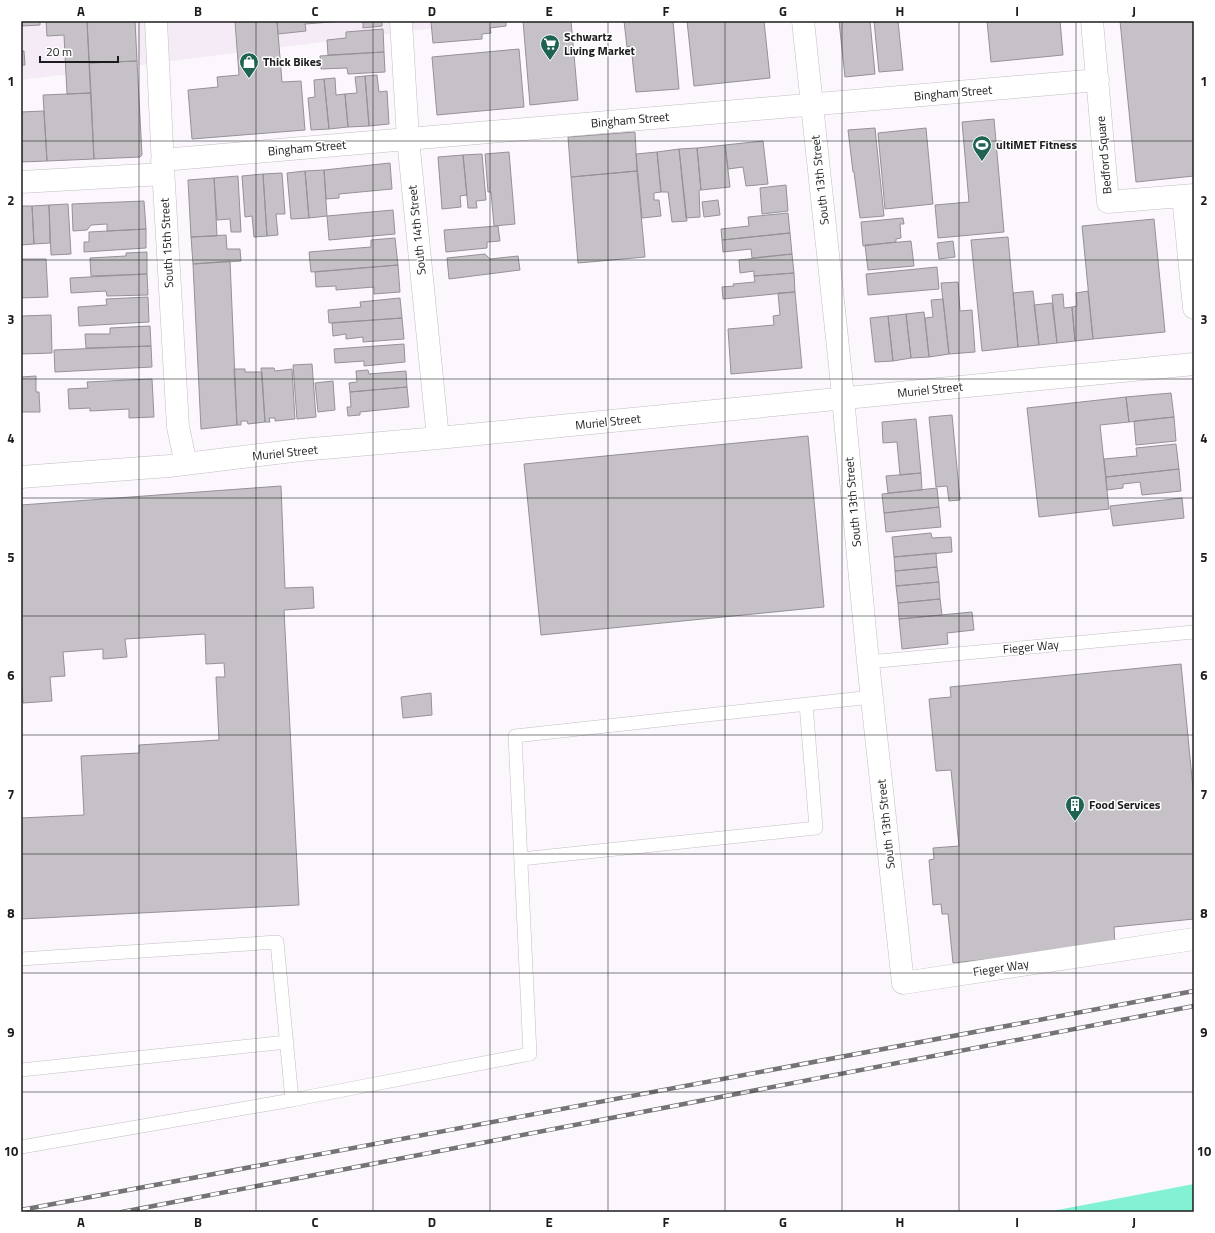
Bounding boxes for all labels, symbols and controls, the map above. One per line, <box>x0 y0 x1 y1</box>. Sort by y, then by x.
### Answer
text: A <box>77 1 85 21</box>
text: B <box>194 1 202 21</box>
text: C <box>311 1 319 21</box>
text: D <box>428 1 436 21</box>
text: E <box>545 1 553 21</box>
text: F <box>663 1 670 21</box>
text: G <box>779 1 787 21</box>
text: H <box>896 1 904 21</box>
text: I <box>1015 1 1019 21</box>
text: J <box>1132 1 1136 21</box>
place label: Schwartz Living Market <box>564 27 636 60</box>
supermarket icon: Schwartz Living Market <box>539 33 561 61</box>
scale bar <box>40 38 118 64</box>
text: 20 m <box>46 42 72 61</box>
shop icon: Thick Bikes <box>238 51 260 79</box>
place label: Thick Bikes <box>263 52 322 71</box>
text: 1 <box>7 71 15 91</box>
text: 1 <box>1200 71 1208 91</box>
street label: Bingham Street <box>913 80 994 105</box>
street label: Bingham Street <box>590 107 671 132</box>
street label: Bedford Square <box>1091 115 1116 195</box>
street label: South 13th Street <box>805 133 834 226</box>
sports icon: ultiMET Fitness <box>971 134 993 162</box>
street label: Bingham Street <box>267 135 348 160</box>
place label: ultiMET Fitness <box>996 135 1077 154</box>
street label: South 14th Street <box>402 183 431 276</box>
text: 2 <box>7 190 15 210</box>
text: 2 <box>1200 190 1208 210</box>
street label: South 15th Street <box>155 197 178 289</box>
text: 3 <box>7 309 15 329</box>
text: 3 <box>1200 309 1208 329</box>
street label: Muriel Street <box>896 377 964 402</box>
street label: Muriel Street <box>574 409 642 434</box>
text: 4 <box>7 428 15 448</box>
text: 4 <box>1200 428 1208 448</box>
street label: Muriel Street <box>251 440 319 465</box>
street label: South 13th Street <box>839 456 866 548</box>
text: 5 <box>7 547 15 567</box>
text: 5 <box>1200 547 1208 567</box>
street label: Fieger Way <box>1002 635 1060 658</box>
text: 6 <box>7 665 15 685</box>
text: 6 <box>1200 665 1208 685</box>
street label: South 13th Street <box>871 777 900 870</box>
text: 7 <box>7 784 15 804</box>
text: 7 <box>1200 784 1208 804</box>
building icon: Food Services <box>1064 794 1086 822</box>
place label: Food Services <box>1089 795 1161 814</box>
text: 8 <box>7 903 15 923</box>
text: 8 <box>1200 903 1208 923</box>
street label: Fieger Way <box>972 954 1030 981</box>
text: 9 <box>7 1022 15 1042</box>
text: 9 <box>1200 1022 1208 1042</box>
text: 10 <box>4 1141 18 1161</box>
text: 10 <box>1197 1141 1211 1161</box>
text: A <box>77 1212 85 1232</box>
text: B <box>194 1212 202 1232</box>
text: C <box>311 1212 319 1232</box>
text: D <box>428 1212 436 1232</box>
text: E <box>545 1212 553 1232</box>
text: F <box>663 1212 670 1232</box>
text: G <box>779 1212 787 1232</box>
text: H <box>896 1212 904 1232</box>
text: I <box>1015 1212 1019 1232</box>
text: J <box>1132 1212 1136 1232</box>

